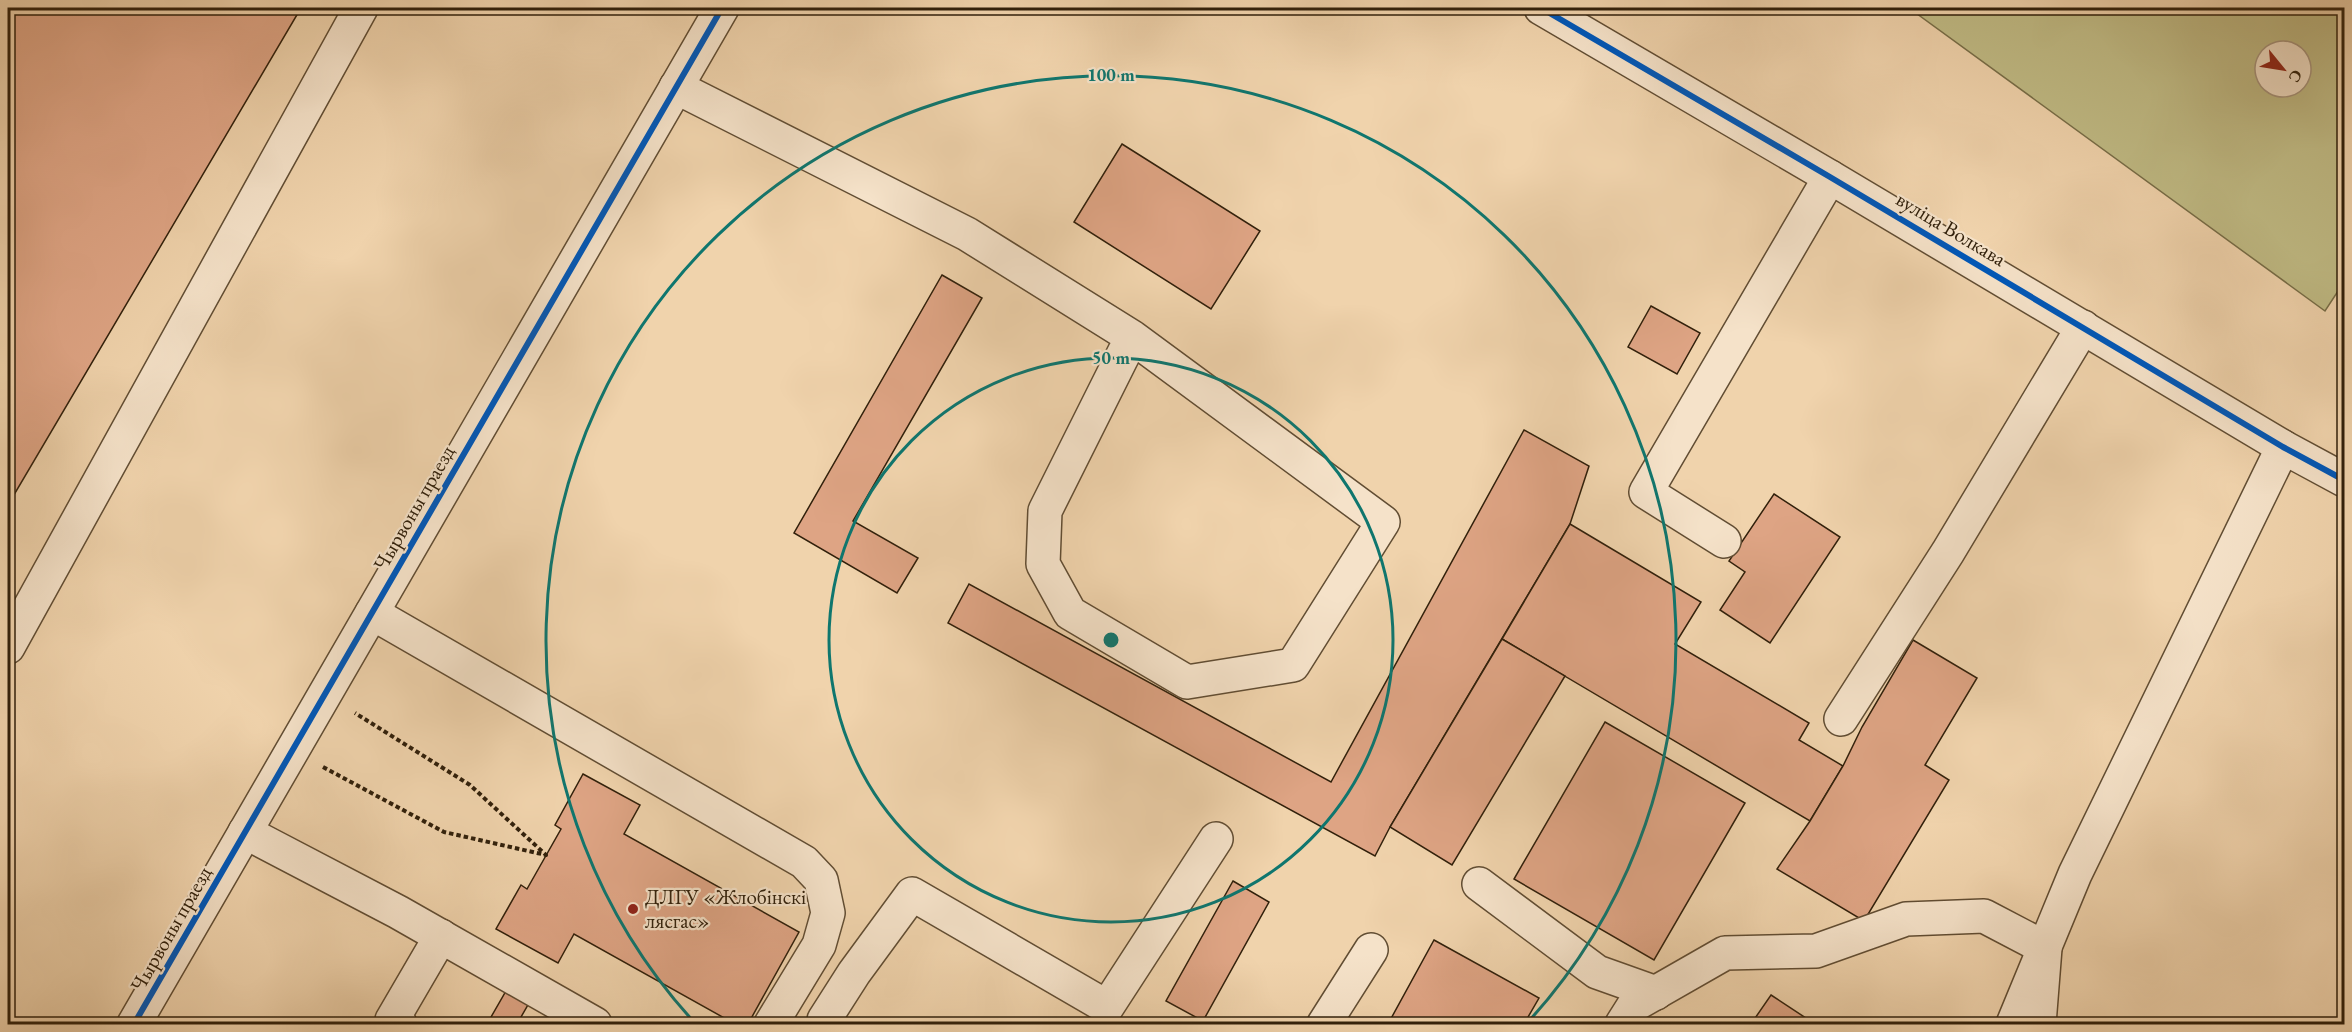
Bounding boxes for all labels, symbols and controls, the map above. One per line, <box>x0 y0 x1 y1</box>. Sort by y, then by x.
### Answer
north arrow <box>2253 39 2313 99</box>
text: 100 m <box>1087 63 1135 86</box>
text: С <box>2284 66 2307 86</box>
street label: вуліца Волкава <box>1891 185 2012 272</box>
text: 50 m <box>1092 346 1130 369</box>
street label: Чырвоны праезд <box>367 440 461 575</box>
centre of rings <box>1101 630 1121 650</box>
street label: Чырвоны праезд <box>124 861 218 996</box>
place label: ДЛГУ «Жлобінскі лясгас» <box>645 883 806 934</box>
marker: ДЛГУ «Жлобінскі лясгас» <box>626 902 640 916</box>

